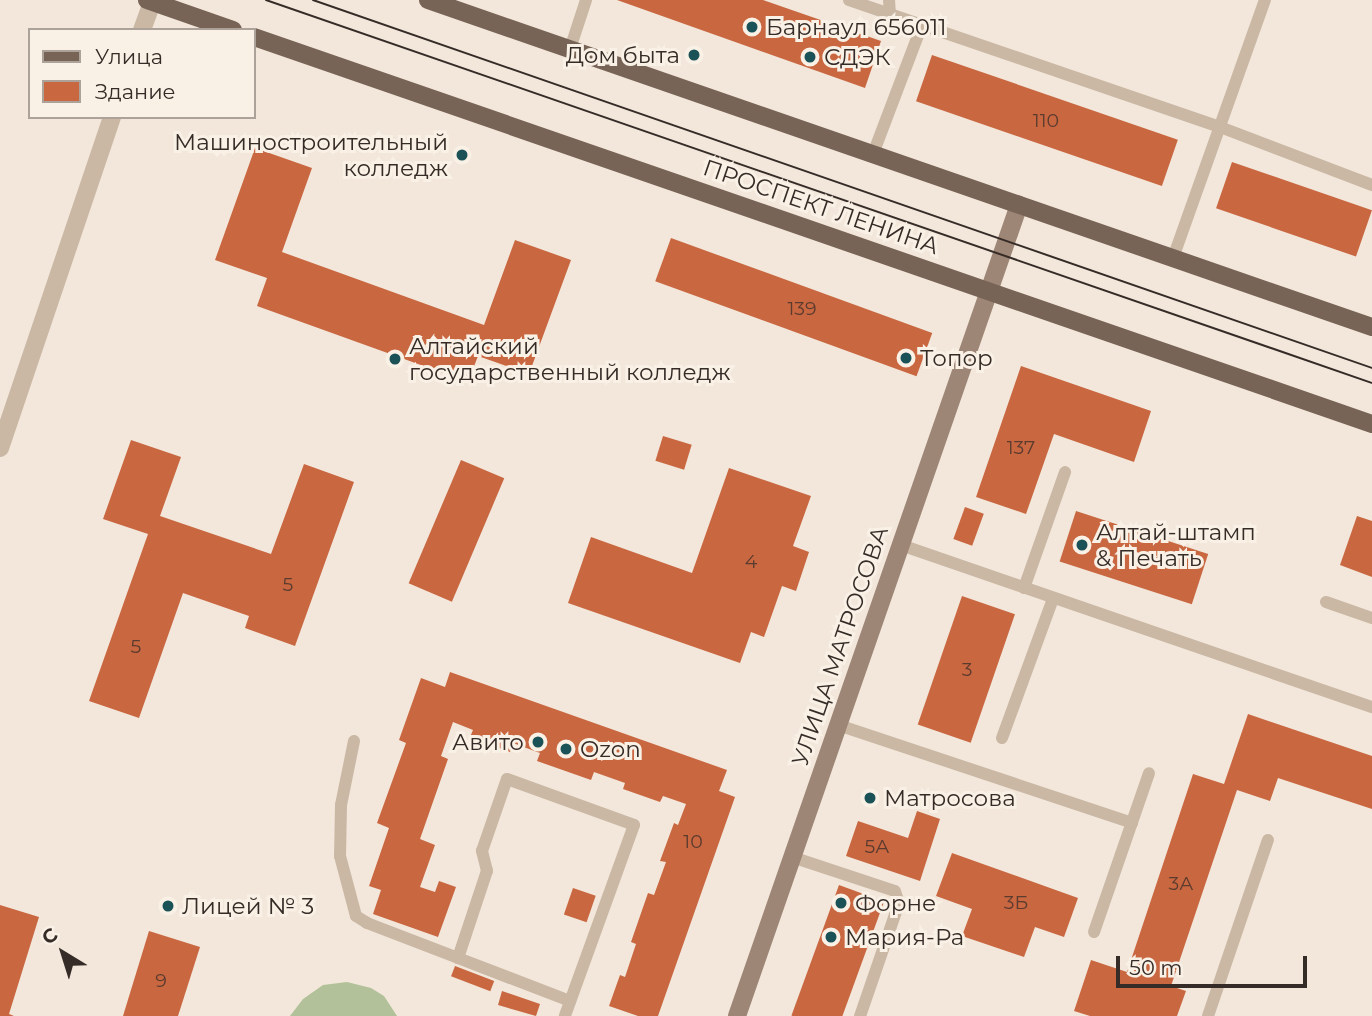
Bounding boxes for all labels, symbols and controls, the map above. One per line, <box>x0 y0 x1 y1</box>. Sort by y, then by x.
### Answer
place label: Барнаул 656011 <box>766 13 947 41</box>
marker: Барнаул 656011 <box>744 19 760 35</box>
legend <box>28 28 256 119</box>
place label: Дом быта <box>566 41 680 69</box>
place label: СДЭК <box>824 43 891 71</box>
text: Улица <box>95 44 163 69</box>
marker: Дом быта <box>686 47 702 63</box>
marker: СДЭК <box>802 49 818 65</box>
text: Здание <box>95 79 176 104</box>
house number: 110 <box>1033 110 1059 132</box>
place label: Машиностроительный колледж <box>174 128 448 182</box>
marker: Машиностроительный колледж <box>454 147 470 163</box>
street label: ПРОСПЕКТ ЛЕНИНА <box>699 154 943 260</box>
house number: 139 <box>787 298 817 320</box>
place label: Алтайский государственный колледж <box>409 332 731 386</box>
place label: Топор <box>920 344 993 372</box>
marker: Топор <box>898 350 914 366</box>
marker: Алтайский государственный колледж <box>387 351 403 367</box>
house number: 137 <box>1007 437 1035 459</box>
place label: Алтай-штамп & Печать <box>1096 518 1256 572</box>
street label: УЛИЦА МАТРОСОВА <box>786 523 894 769</box>
marker: Алтай-штамп & Печать <box>1074 537 1090 553</box>
house number: 4 <box>745 551 757 573</box>
house number: 5 <box>283 574 293 596</box>
house number: 5 <box>131 636 141 658</box>
house number: 3 <box>962 659 972 681</box>
place label: Авито <box>452 728 524 756</box>
marker: Авито <box>530 734 546 750</box>
place label: Ozon <box>580 735 641 763</box>
marker: Ozon <box>558 741 574 757</box>
place label: Матросова <box>884 784 1016 812</box>
marker: Матросова <box>862 790 878 806</box>
house number: 10 <box>683 831 703 853</box>
house number: 5А <box>865 836 889 858</box>
house number: 3А <box>1169 873 1193 895</box>
place label: Форне <box>855 889 936 917</box>
place label: Лицей № 3 <box>182 892 314 920</box>
house number: 3Б <box>1004 892 1028 914</box>
marker: Форне <box>833 895 849 911</box>
marker: Лицей № 3 <box>160 898 176 914</box>
north arrow <box>28 918 98 988</box>
text: С <box>37 923 62 949</box>
place label: Мария-Ра <box>845 923 964 951</box>
marker: Мария-Ра <box>823 929 839 945</box>
scale bar <box>1120 942 1311 986</box>
text: 50 m <box>1129 955 1183 980</box>
house number: 9 <box>155 970 167 992</box>

